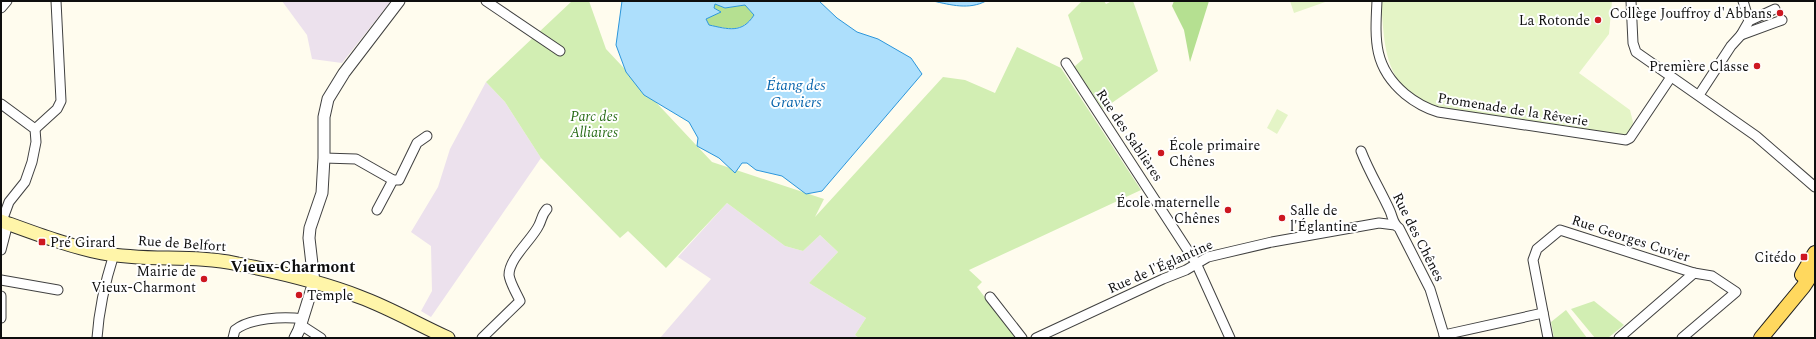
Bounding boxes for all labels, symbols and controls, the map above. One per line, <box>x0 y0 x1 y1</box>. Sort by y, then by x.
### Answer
place label: Collège Jouffroy d'Abbans <box>1610 3 1772 24</box>
marker: Collège Jouffroy d'Abbans <box>1775 8 1785 18</box>
place label: La Rotonde <box>1519 10 1590 31</box>
marker: La Rotonde <box>1593 15 1603 25</box>
place label: Première Classe <box>1649 56 1749 77</box>
marker: Première Classe <box>1752 61 1762 71</box>
water label: Étang des Graviers <box>766 74 826 114</box>
street label: Rue des Sablières <box>1091 85 1168 186</box>
street label: Promenade de la Rêverie <box>1436 87 1590 132</box>
park label: Parc des Alliaires <box>569 106 618 143</box>
place label: École primaire Chênes <box>1169 135 1260 172</box>
marker: École primaire Chênes <box>1156 148 1166 158</box>
street label: Rue des Chênes <box>1387 189 1450 285</box>
place label: École maternelle Chênes <box>1116 192 1220 229</box>
place label: Salle de l'Églantine <box>1290 200 1358 237</box>
marker: École maternelle Chênes <box>1223 205 1233 215</box>
street label: Rue Georges Cuvier <box>1569 209 1693 268</box>
marker: Salle de l'Églantine <box>1277 213 1287 223</box>
street label: Rue de Belfort <box>137 230 227 257</box>
place label: Pré Girard <box>50 232 116 253</box>
street label: Rue de l'Églantine <box>1104 234 1216 299</box>
marker: Pré Girard <box>37 237 47 247</box>
place label: Citédo <box>1754 247 1796 268</box>
marker: Citédo <box>1799 252 1809 262</box>
district label: Vieux-Charmont <box>231 255 355 279</box>
place label: Mairie de Vieux-Charmont <box>91 261 196 298</box>
marker: Mairie de Vieux-Charmont <box>199 274 209 284</box>
place label: Temple <box>307 285 354 306</box>
marker: Temple <box>294 290 304 300</box>

